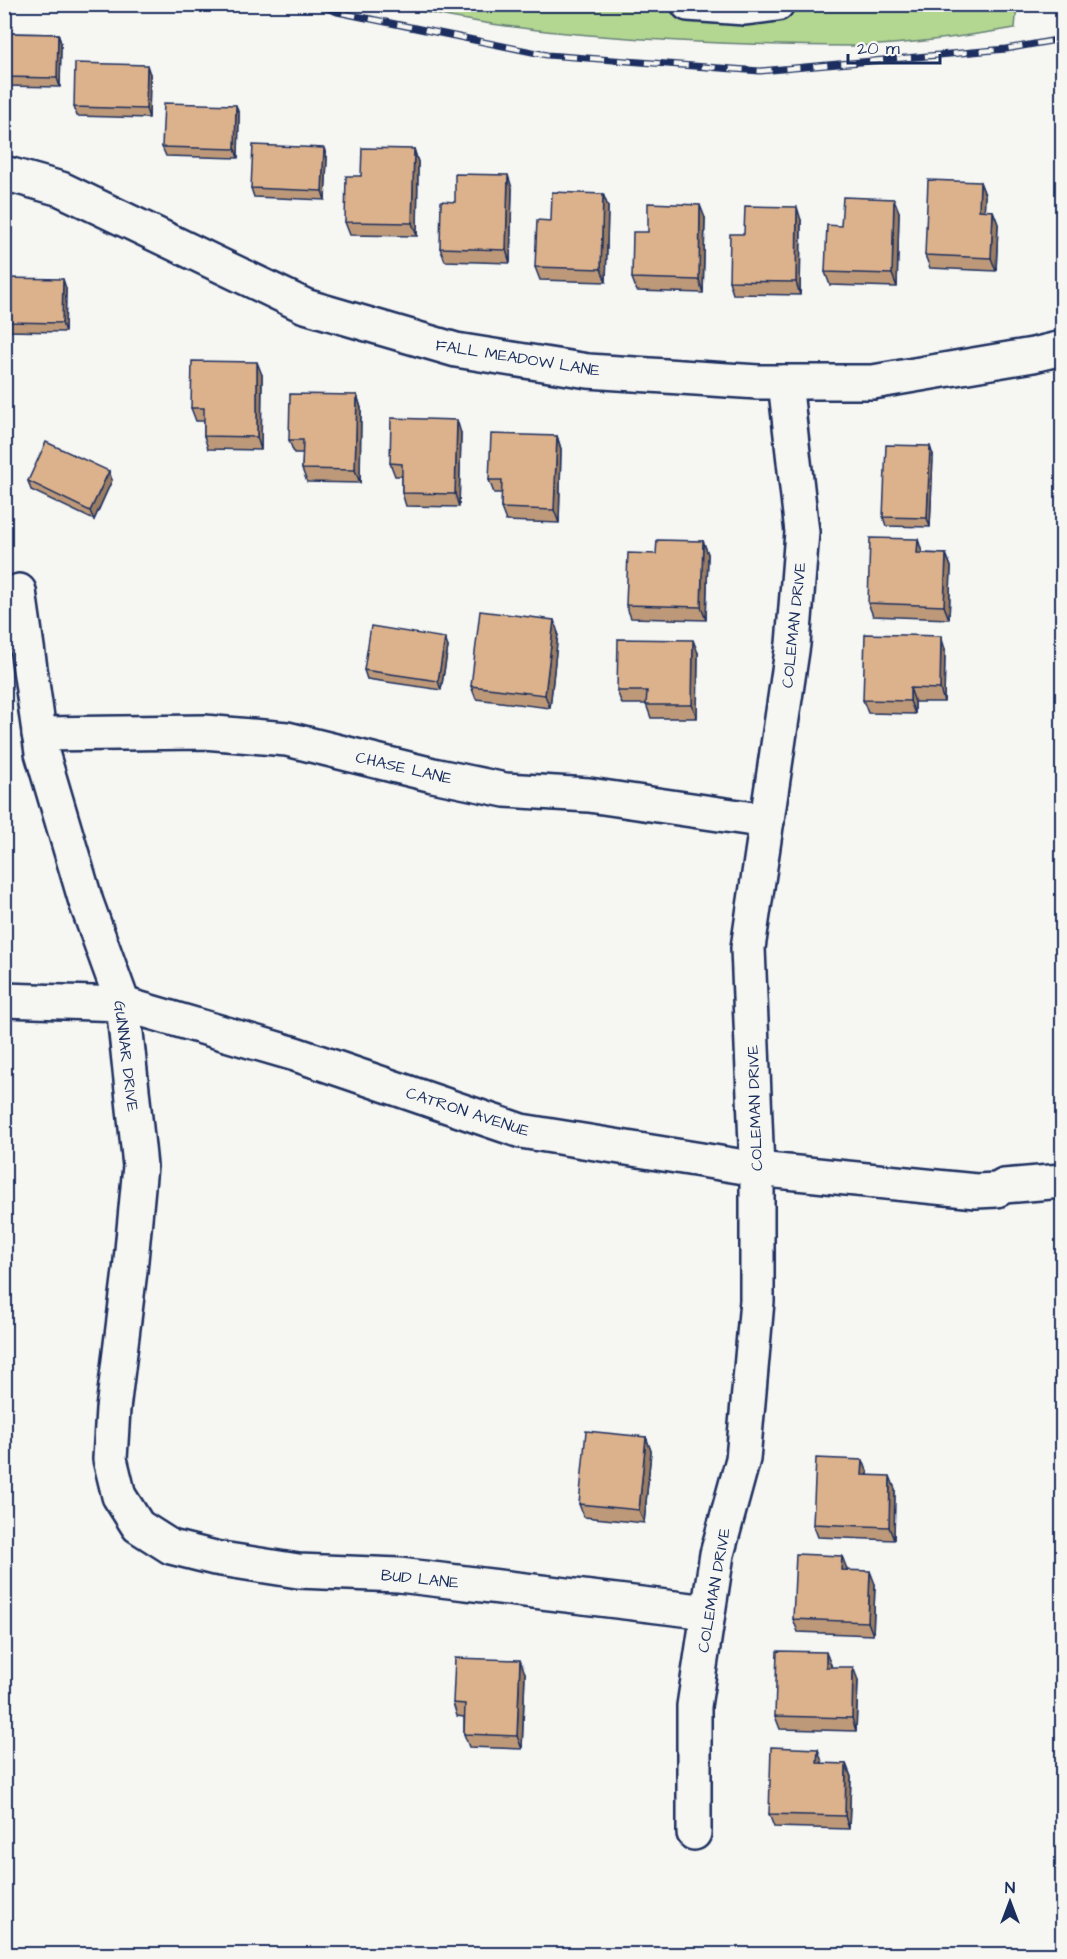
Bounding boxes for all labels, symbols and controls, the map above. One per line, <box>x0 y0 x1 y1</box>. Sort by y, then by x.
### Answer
scale bar <box>848 27 940 65</box>
text: 20 m <box>857 36 900 61</box>
street label: FALL MEADOW LANE <box>434 334 602 382</box>
street label: COLEMAN DRIVE <box>776 561 812 689</box>
street label: CHASE LANE <box>353 746 455 790</box>
street label: GUNNAR DRIVE <box>108 999 144 1114</box>
street label: COLEMAN DRIVE <box>742 1044 768 1171</box>
street label: CATRON AVENUE <box>403 1082 533 1142</box>
street label: COLEMAN DRIVE <box>692 1526 736 1654</box>
street label: BUD LANE <box>380 1564 460 1594</box>
north arrow <box>980 1872 1040 1932</box>
text: N <box>1005 1877 1015 1899</box>

